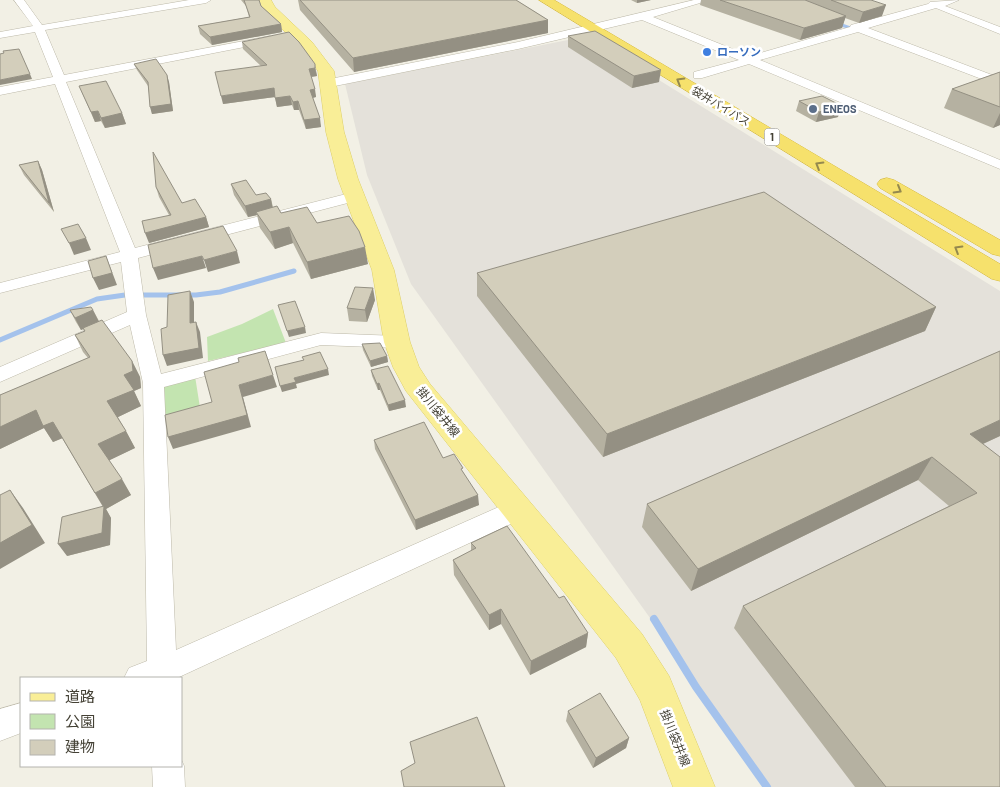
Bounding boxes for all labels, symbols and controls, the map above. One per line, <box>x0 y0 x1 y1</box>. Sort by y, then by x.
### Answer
place label: ローソン <box>717 45 761 58</box>
marker: ローソン <box>701 46 713 58</box>
one-way arrow <box>676 77 685 87</box>
street label: 袋井バイパス <box>690 83 753 128</box>
place label: ENEOS <box>823 102 857 115</box>
marker: ENEOS <box>807 103 819 115</box>
road number: 1 <box>764 128 780 146</box>
one-way arrow <box>816 161 825 171</box>
one-way arrow <box>892 184 901 194</box>
one-way arrow <box>955 245 964 255</box>
street label: 掛川袋井線 <box>414 384 463 439</box>
legend <box>20 677 182 767</box>
text: 道路 <box>65 687 95 705</box>
street label: 掛川袋井線 <box>658 707 694 768</box>
text: 公園 <box>65 712 95 730</box>
text: 建物 <box>65 737 95 755</box>

